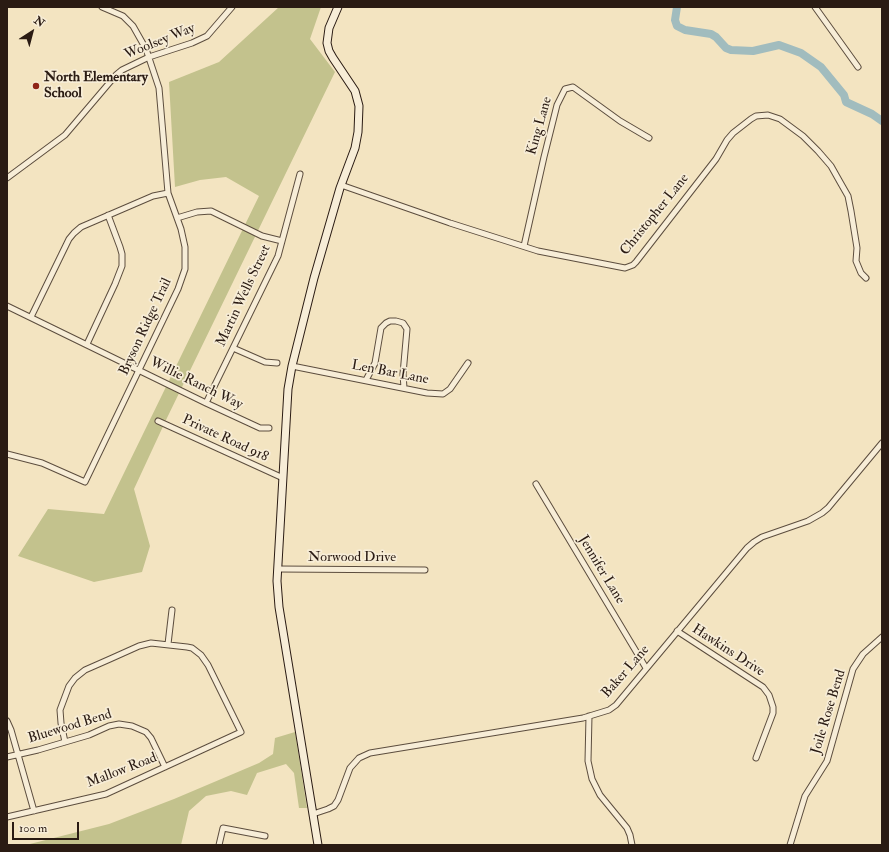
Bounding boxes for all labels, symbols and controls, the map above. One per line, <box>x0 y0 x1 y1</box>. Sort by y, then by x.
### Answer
north arrow <box>12 12 52 52</box>
text: N <box>32 14 47 30</box>
street label: Woolsey Way <box>122 20 198 64</box>
place label: North Elementary School <box>44 70 148 102</box>
marker: North Elementary School <box>31 81 41 91</box>
street label: King Lane <box>524 95 556 157</box>
street label: Christopher Lane <box>617 171 693 259</box>
street label: Martin Wells Street <box>213 242 275 350</box>
street label: Bryson Ridge Trail <box>116 276 176 378</box>
street label: Willie Ranch Way <box>147 354 245 414</box>
street label: Len Bar Lane <box>350 357 430 389</box>
street label: Private Road 918 <box>179 412 271 466</box>
street label: Jennifer Lane <box>574 533 628 607</box>
street label: Norwood Drive <box>308 550 396 566</box>
street label: Hawkins Drive <box>689 621 767 681</box>
street label: Baker Lane <box>599 642 653 702</box>
street label: Joile Rose Bend <box>808 668 850 756</box>
street label: Bluewood Bend <box>26 706 114 748</box>
street label: Mallow Road <box>85 750 159 792</box>
scale bar <box>14 814 81 840</box>
text: 100 m <box>19 821 47 836</box>

